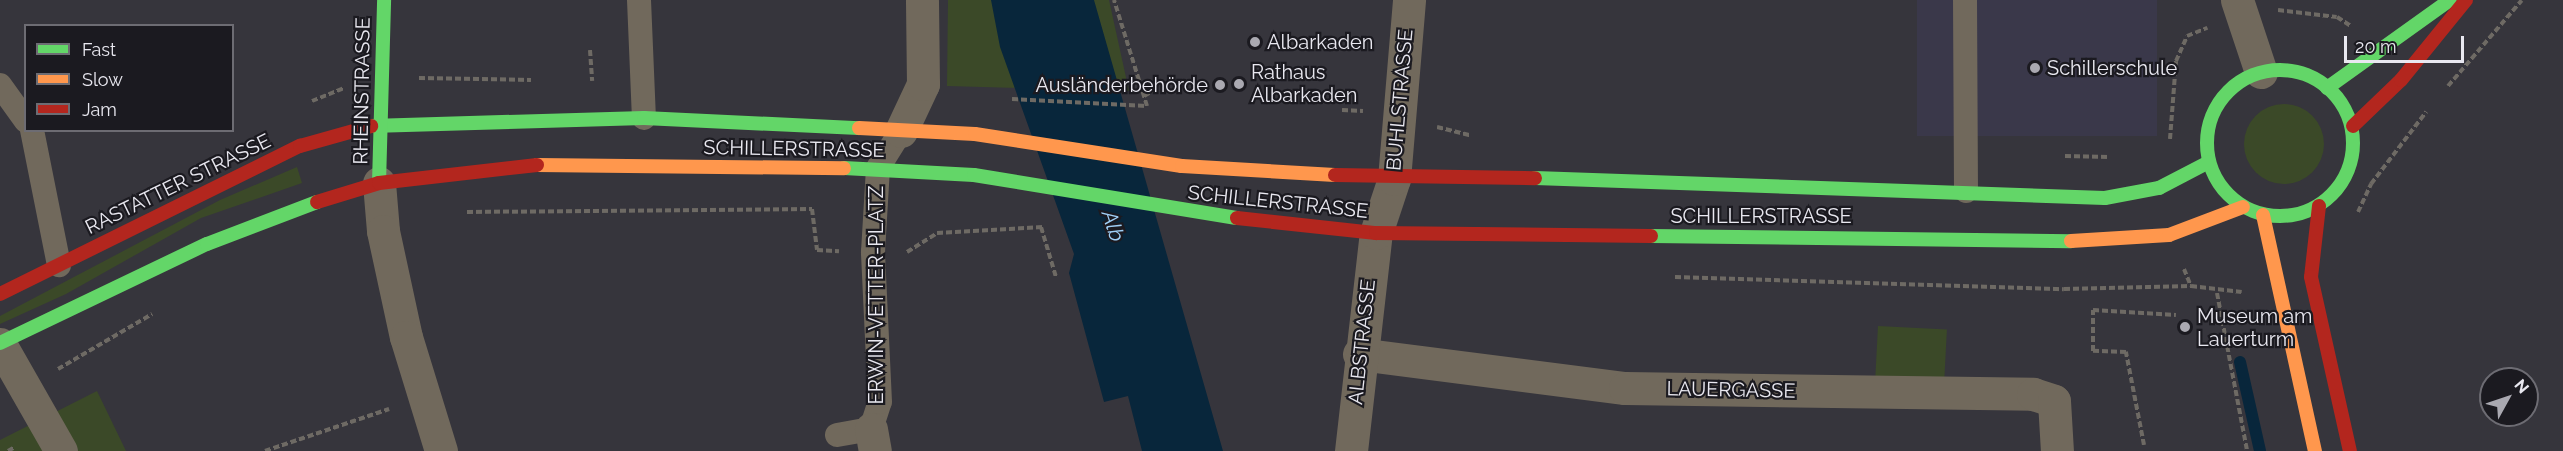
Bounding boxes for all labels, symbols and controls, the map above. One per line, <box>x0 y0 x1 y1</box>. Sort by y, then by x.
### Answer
street label: RHEINSTRASSE <box>349 17 375 165</box>
legend <box>24 24 234 132</box>
scale bar <box>2347 24 2467 62</box>
street label: BUHLSTRASSE <box>1382 28 1418 172</box>
place label: Albarkaden <box>1267 30 1374 54</box>
marker: Albarkaden <box>1248 35 1262 49</box>
text: 20 m <box>2355 36 2397 57</box>
text: Fast <box>82 39 116 60</box>
place label: Schillerschule <box>2047 56 2177 80</box>
place label: Rathaus Albarkaden <box>1251 60 1358 107</box>
marker: Schillerschule <box>2028 61 2042 75</box>
text: Slow <box>82 69 123 90</box>
place label: Ausländerbehörde <box>1035 73 1208 97</box>
marker: Rathaus Albarkaden <box>1232 77 1246 91</box>
marker: Ausländerbehörde <box>1213 78 1227 92</box>
text: Jam <box>82 99 117 120</box>
street label: RASTATTER STRASSE <box>81 129 275 239</box>
street label: SCHILLERSTRASSE <box>703 135 885 163</box>
street label: SCHILLERSTRASSE <box>1187 181 1369 223</box>
street label: ERWIN-VETTER-PLATZ <box>864 186 888 404</box>
street label: SCHILLERSTRASSE <box>1670 204 1852 228</box>
water label: Alb <box>1096 207 1130 245</box>
street label: ALBSTRASSE <box>1344 278 1380 406</box>
place label: Museum am Lauerturm <box>2197 304 2312 351</box>
marker: Museum am Lauerturm <box>2178 320 2192 334</box>
north arrow <box>2479 367 2539 427</box>
text: N <box>2510 376 2533 397</box>
street label: LAUERGASSE <box>1666 377 1796 403</box>

